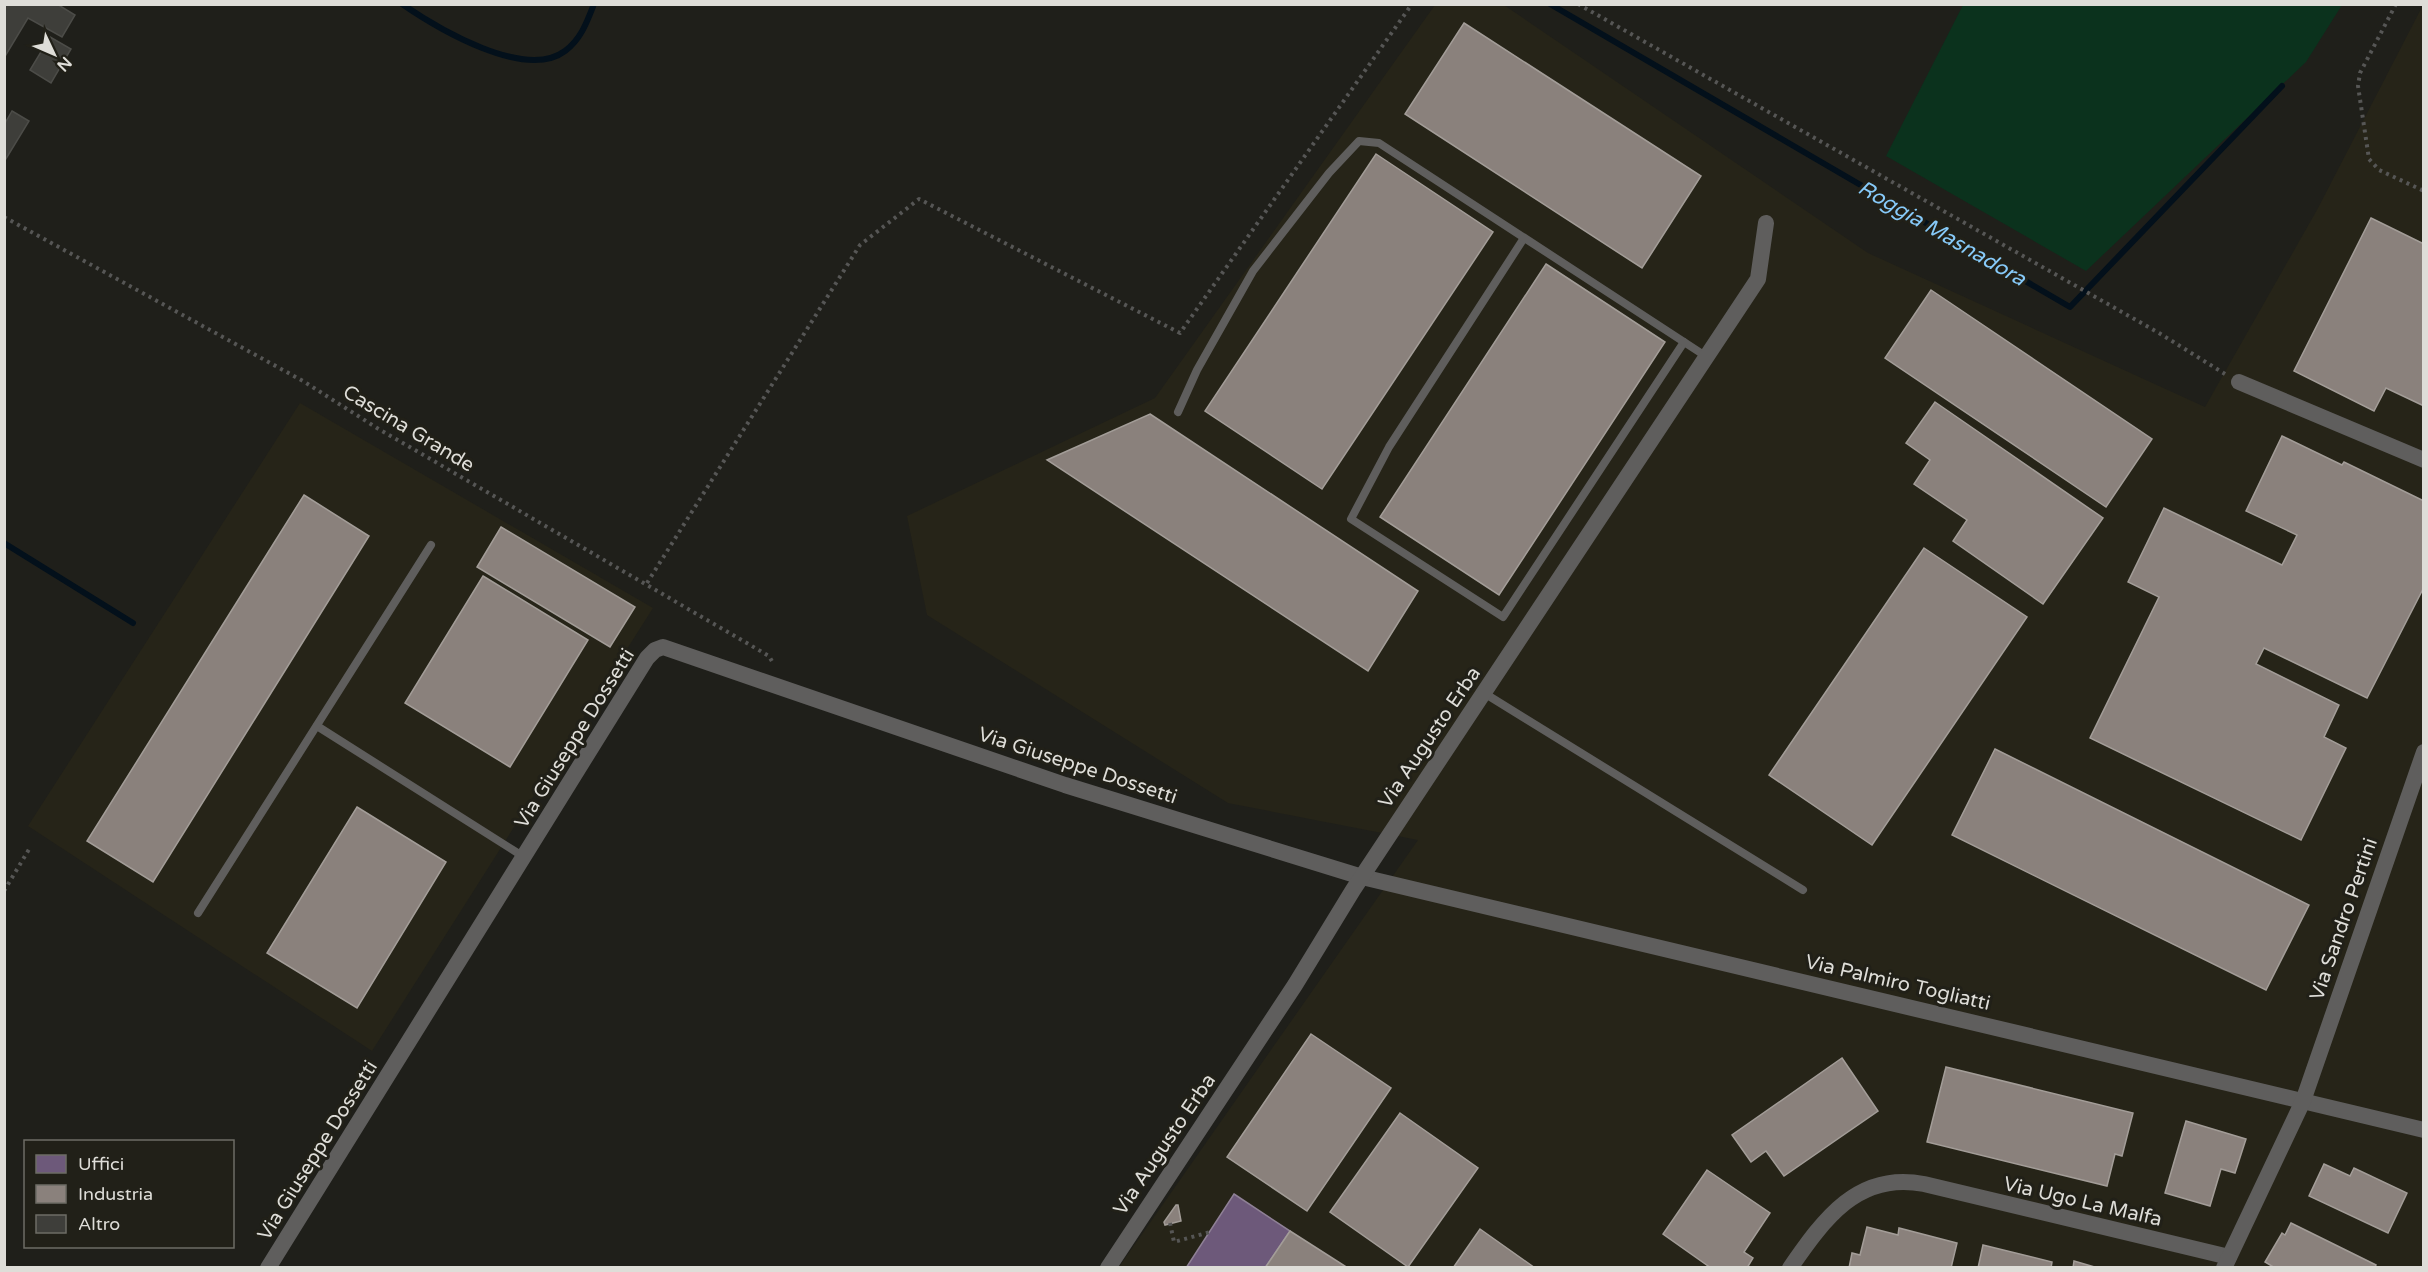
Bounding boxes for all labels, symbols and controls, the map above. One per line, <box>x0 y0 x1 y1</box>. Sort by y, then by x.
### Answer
north arrow <box>24 24 84 84</box>
text: N <box>52 52 76 75</box>
water label: Roggia Masnadora <box>1854 175 2031 292</box>
street label: Cascina Grande <box>338 380 479 478</box>
street label: Via Giuseppe Dossetti <box>510 644 640 833</box>
street label: Via Augusto Erba <box>1374 662 1486 813</box>
street label: Via Giuseppe Dossetti <box>975 722 1180 809</box>
street label: Via Sandro Pertini <box>2305 835 2383 1004</box>
street label: Via Palmiro Togliatti <box>1803 950 1993 1016</box>
street label: Via Giuseppe Dossetti <box>253 1056 383 1245</box>
street label: Via Augusto Erba <box>1109 1069 1221 1220</box>
legend <box>24 1140 234 1248</box>
text: Uffici <box>78 1153 124 1175</box>
street label: Via Ugo La Malfa <box>2001 1172 2164 1232</box>
text: Industria <box>78 1183 153 1205</box>
text: Altro <box>78 1213 120 1235</box>

